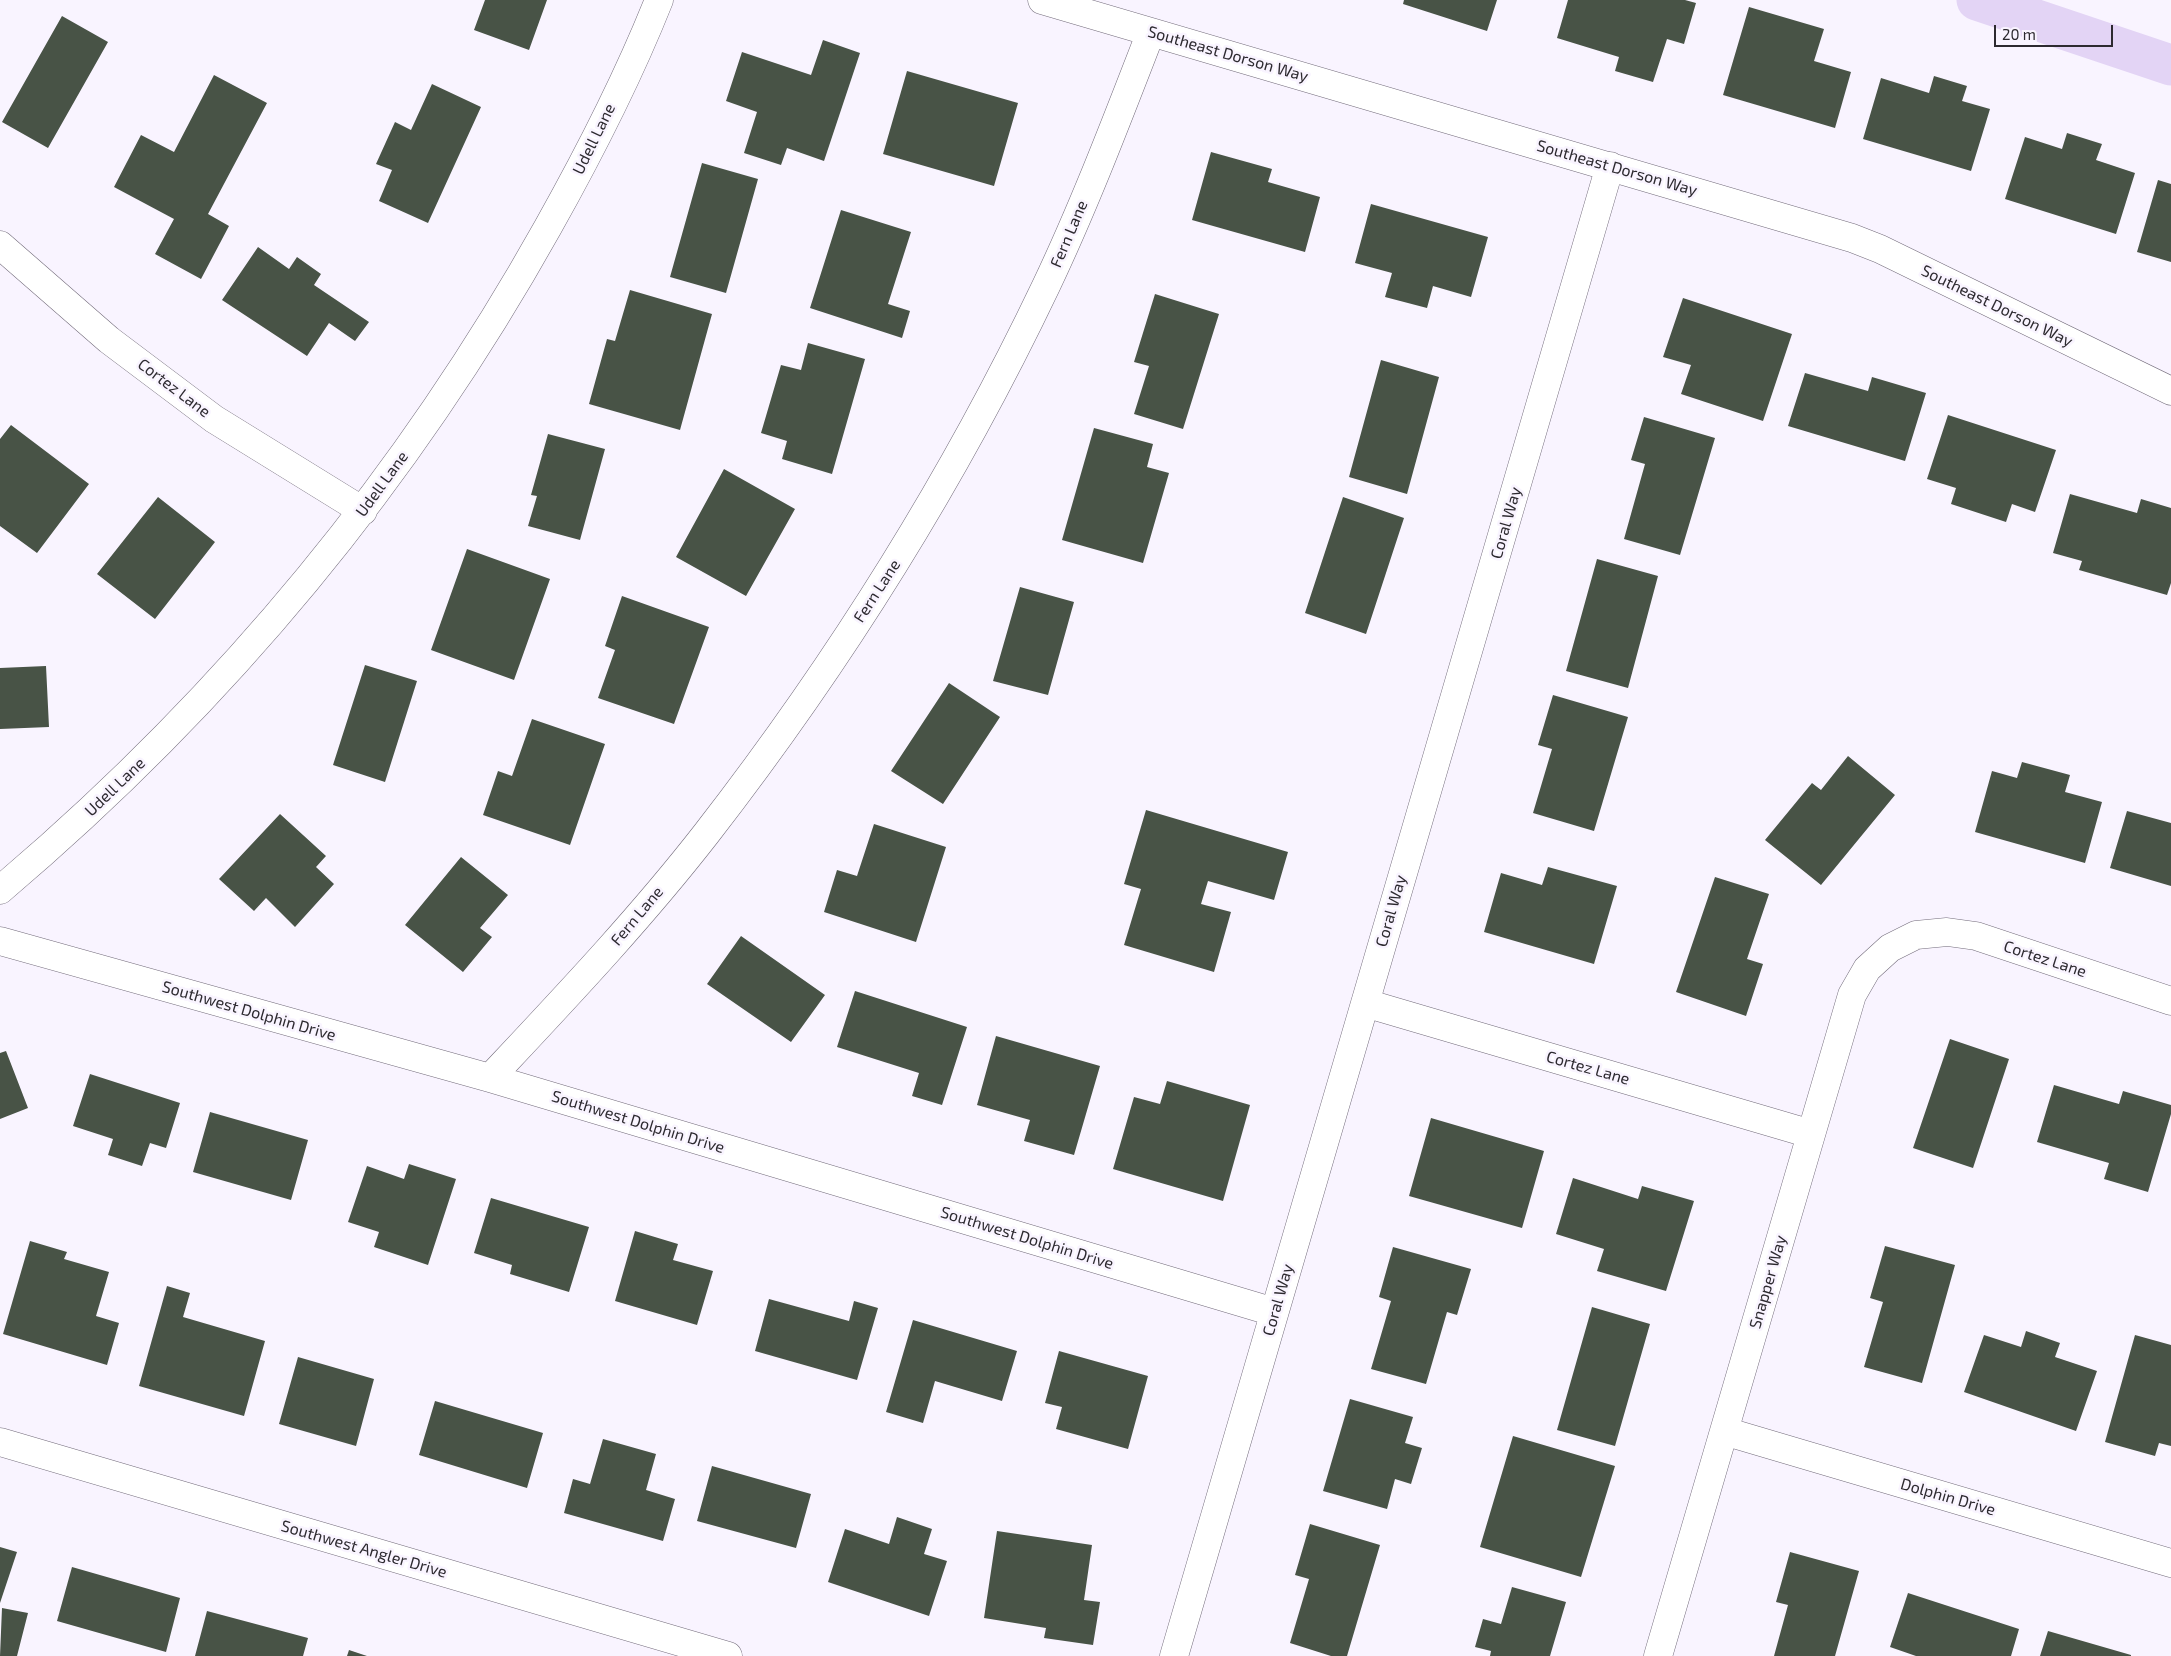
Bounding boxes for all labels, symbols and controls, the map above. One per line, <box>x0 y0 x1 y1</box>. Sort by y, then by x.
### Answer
scale bar <box>1996 15 2115 47</box>
street label: Southeast Dorson Way <box>1145 22 1311 86</box>
text: 20 m <box>2002 25 2036 43</box>
street label: Udell Lane <box>569 100 619 178</box>
street label: Southeast Dorson Way <box>1534 136 1700 200</box>
street label: Fern Lane <box>1046 198 1092 270</box>
street label: Southeast Dorson Way <box>1918 261 2076 351</box>
street label: Cortez Lane <box>134 354 214 422</box>
street label: Udell Lane <box>352 447 412 521</box>
street label: Coral Way <box>1487 485 1525 561</box>
street label: Fern Lane <box>850 556 904 626</box>
street label: Udell Lane <box>81 754 149 820</box>
street label: Coral Way <box>1372 873 1410 949</box>
street label: Fern Lane <box>607 883 667 949</box>
street label: Cortez Lane <box>2001 937 2089 981</box>
street label: Southwest Dolphin Drive <box>160 977 338 1045</box>
street label: Cortez Lane <box>1544 1047 1632 1089</box>
street label: Southwest Dolphin Drive <box>549 1087 727 1157</box>
street label: Southwest Dolphin Drive <box>938 1203 1116 1273</box>
street label: Snapper Way <box>1745 1233 1791 1331</box>
street label: Coral Way <box>1259 1262 1297 1338</box>
street label: Dolphin Drive <box>1898 1474 1998 1520</box>
street label: Southwest Angler Drive <box>279 1516 449 1582</box>

